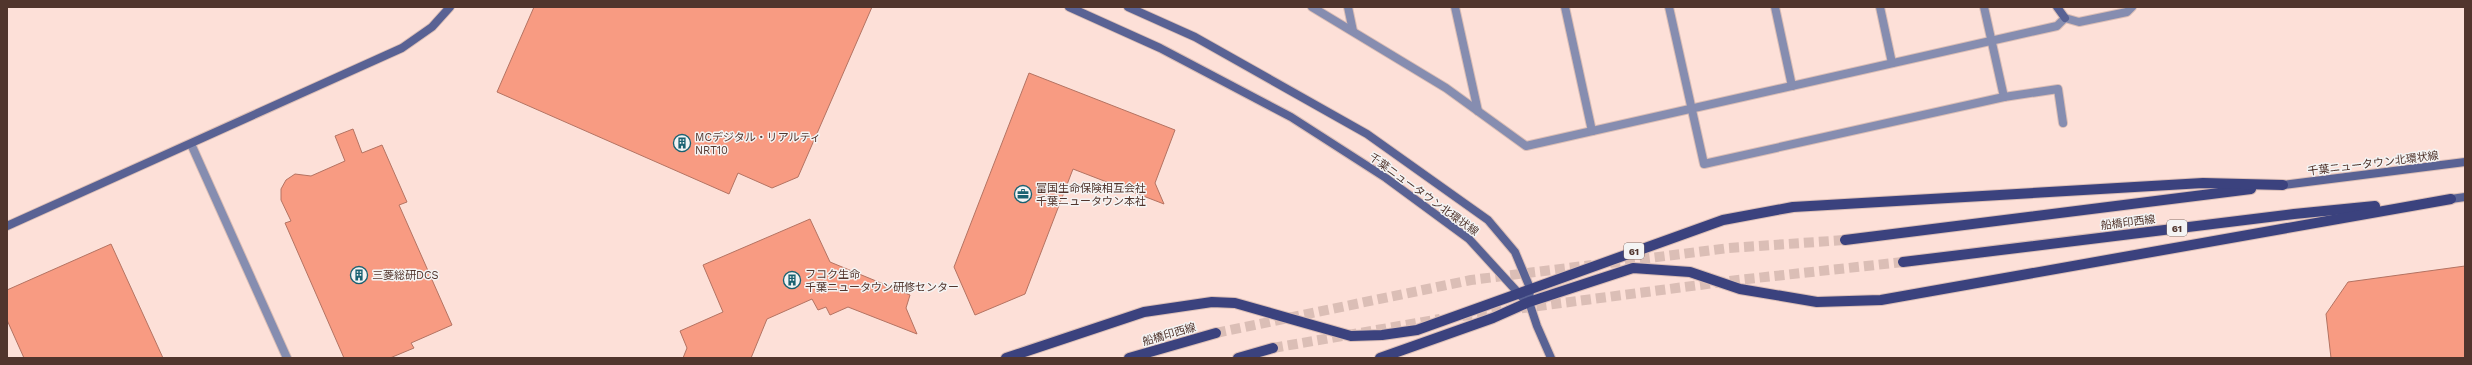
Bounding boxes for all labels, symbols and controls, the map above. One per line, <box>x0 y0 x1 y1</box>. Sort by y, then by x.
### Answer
place label: MCデジタル・リアルティ NRT10 <box>695 131 821 157</box>
building icon: MCデジタル・リアルティ NRT10 <box>672 133 692 153</box>
street label: 千葉ニュータウン北環状線 <box>2307 149 2439 178</box>
street label: 千葉ニュータウン北環状線 <box>1366 150 1481 238</box>
place label: 富国生命保険相互会社 千葉ニュータウン本社 <box>1036 182 1146 208</box>
office icon: 富国生命保険相互会社 千葉ニュータウン本社 <box>1013 184 1033 204</box>
street label: 船橋印西線 <box>2100 213 2156 232</box>
road number: 61 <box>2167 220 2187 236</box>
road number: 61 <box>1624 243 1644 259</box>
building icon: 三菱総研DCS <box>349 265 369 285</box>
place label: フコク生命 千葉ニュータウン研修センター <box>805 268 959 294</box>
place label: 三菱総研DCS <box>372 269 439 282</box>
building icon: フコク生命 千葉ニュータウン研修センター <box>782 270 802 290</box>
street label: 船橋印西線 <box>1141 321 1197 348</box>

